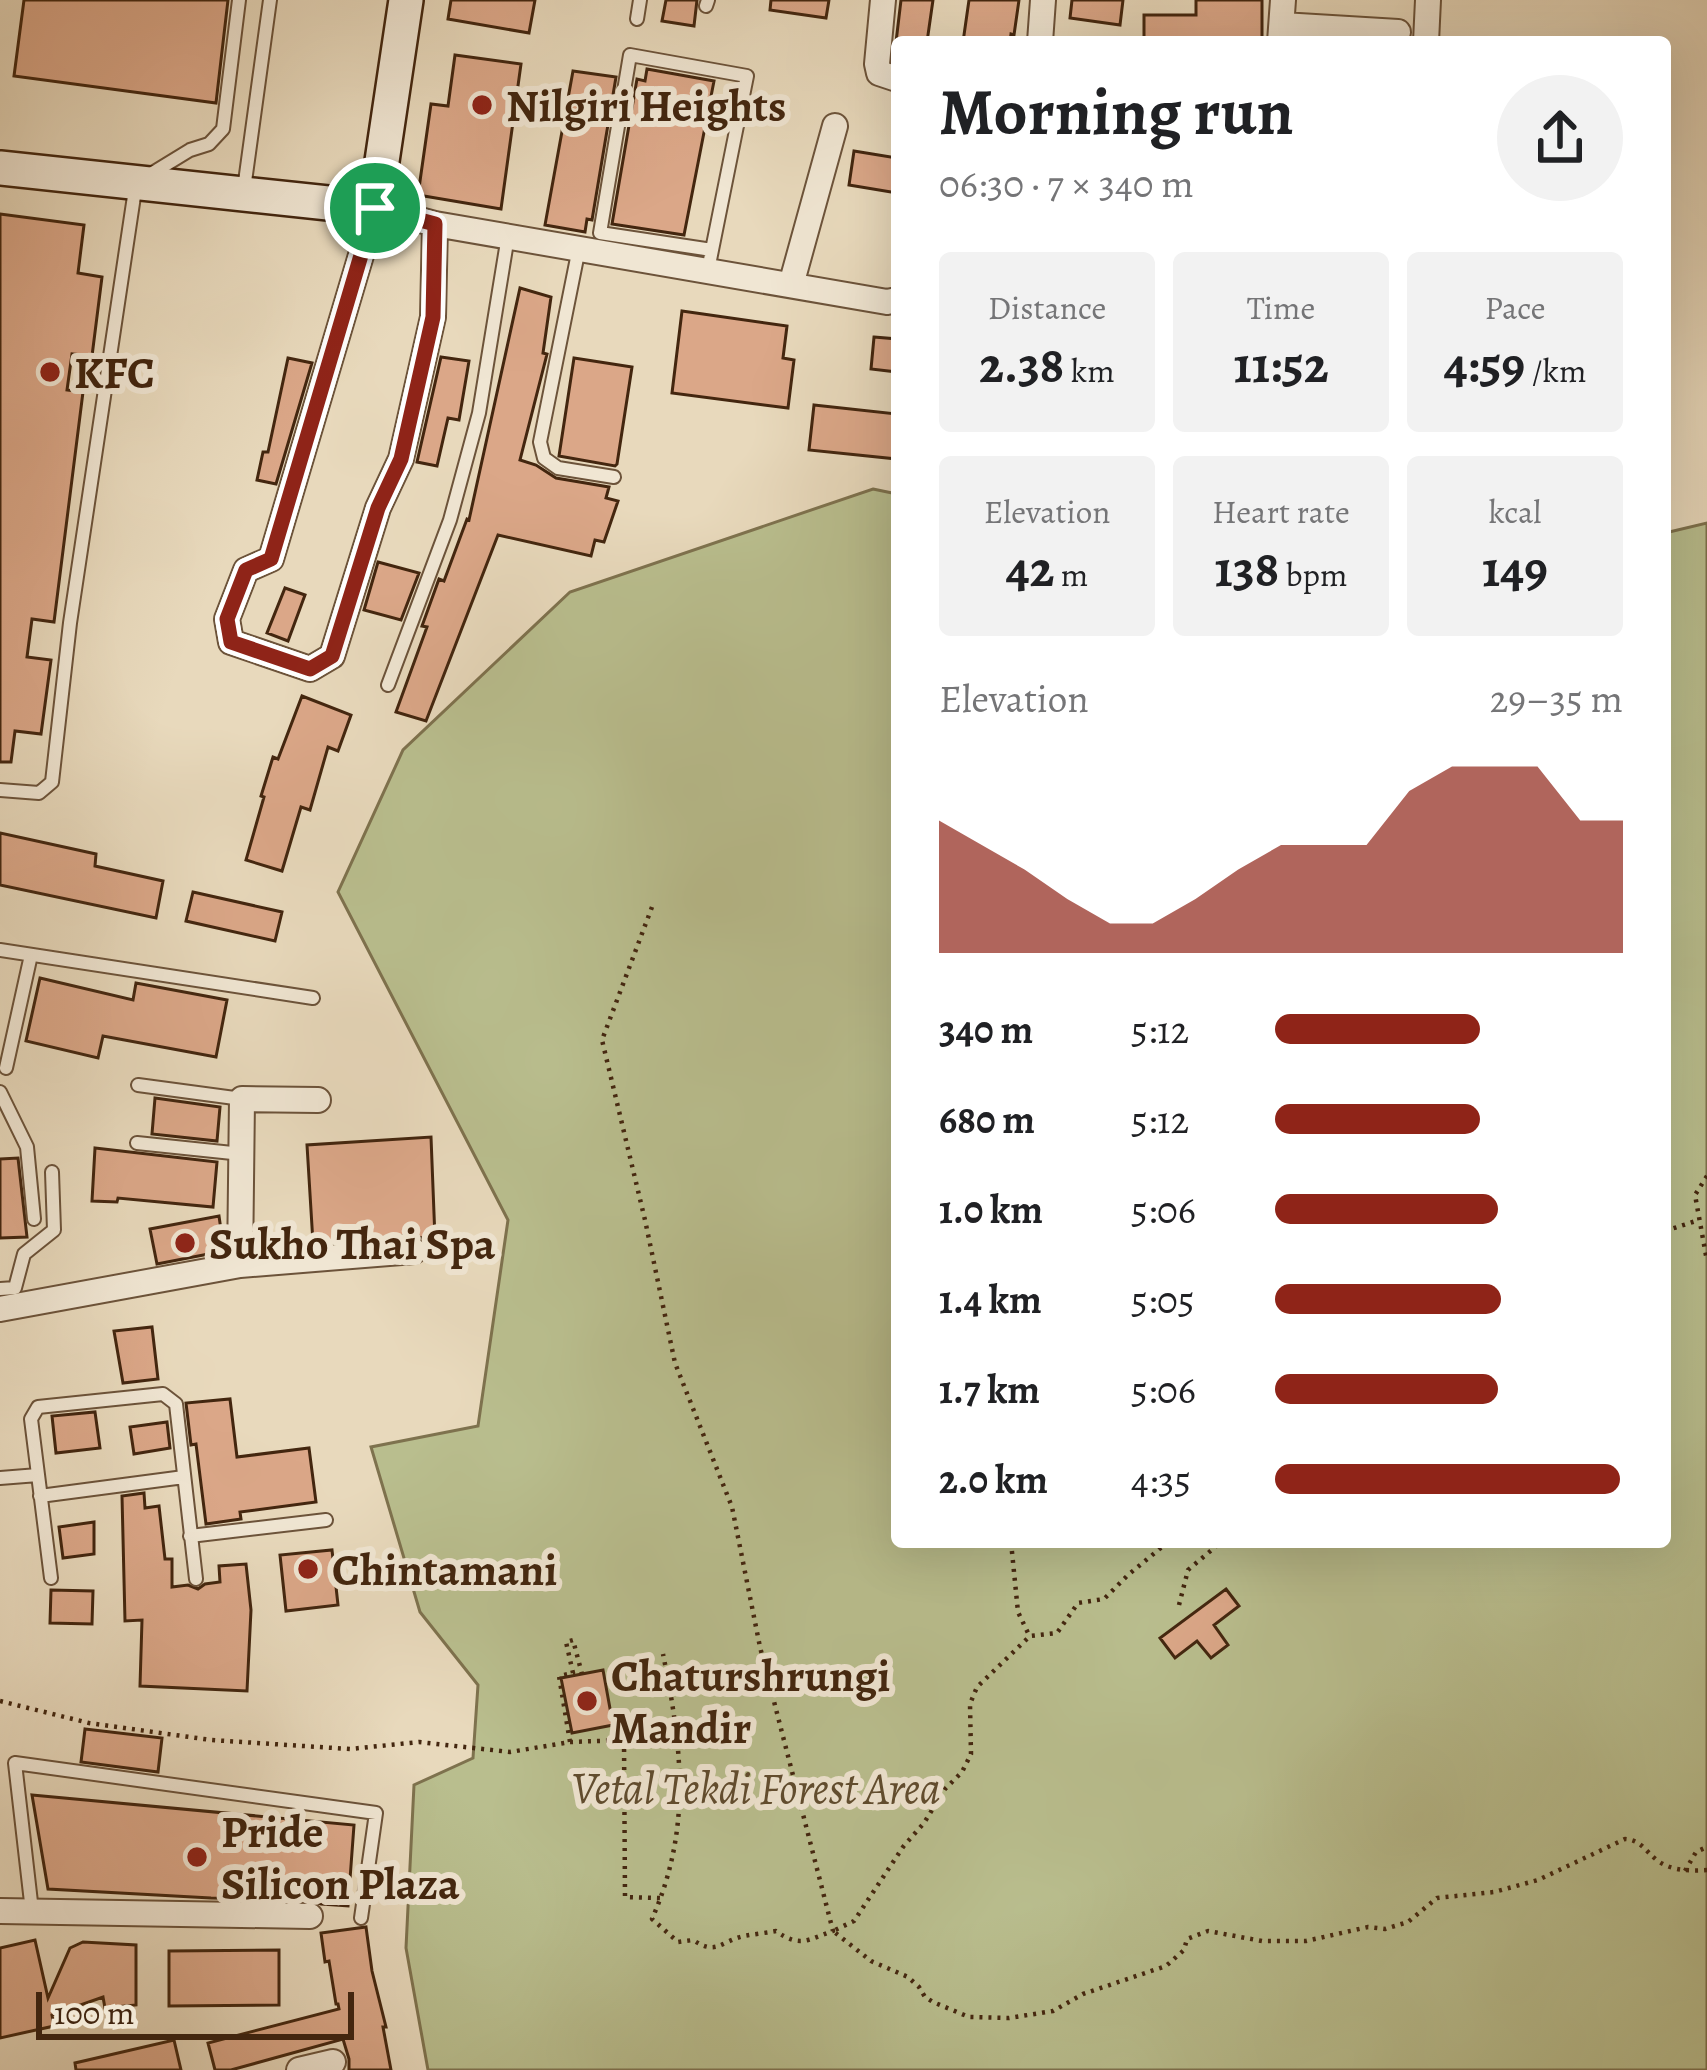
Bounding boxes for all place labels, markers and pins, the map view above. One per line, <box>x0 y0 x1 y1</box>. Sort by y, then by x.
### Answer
place label: Nilgiri Heights <box>506 75 786 137</box>
marker: Nilgiri Heights <box>469 92 495 118</box>
pin <box>324 157 426 259</box>
place label: KFC <box>74 342 155 404</box>
marker: KFC <box>37 359 63 385</box>
place label: Sukho Thai Spa <box>209 1213 496 1275</box>
marker: Sukho Thai Spa <box>172 1230 198 1256</box>
place label: Chintamani <box>332 1539 557 1601</box>
marker: Chintamani <box>295 1556 321 1582</box>
place label: Chaturshrungi Mandir <box>611 1645 890 1759</box>
marker: Chaturshrungi Mandir <box>574 1688 600 1714</box>
place label: Pride Silicon Plaza <box>221 1801 460 1915</box>
marker: Pride Silicon Plaza <box>184 1844 210 1870</box>

